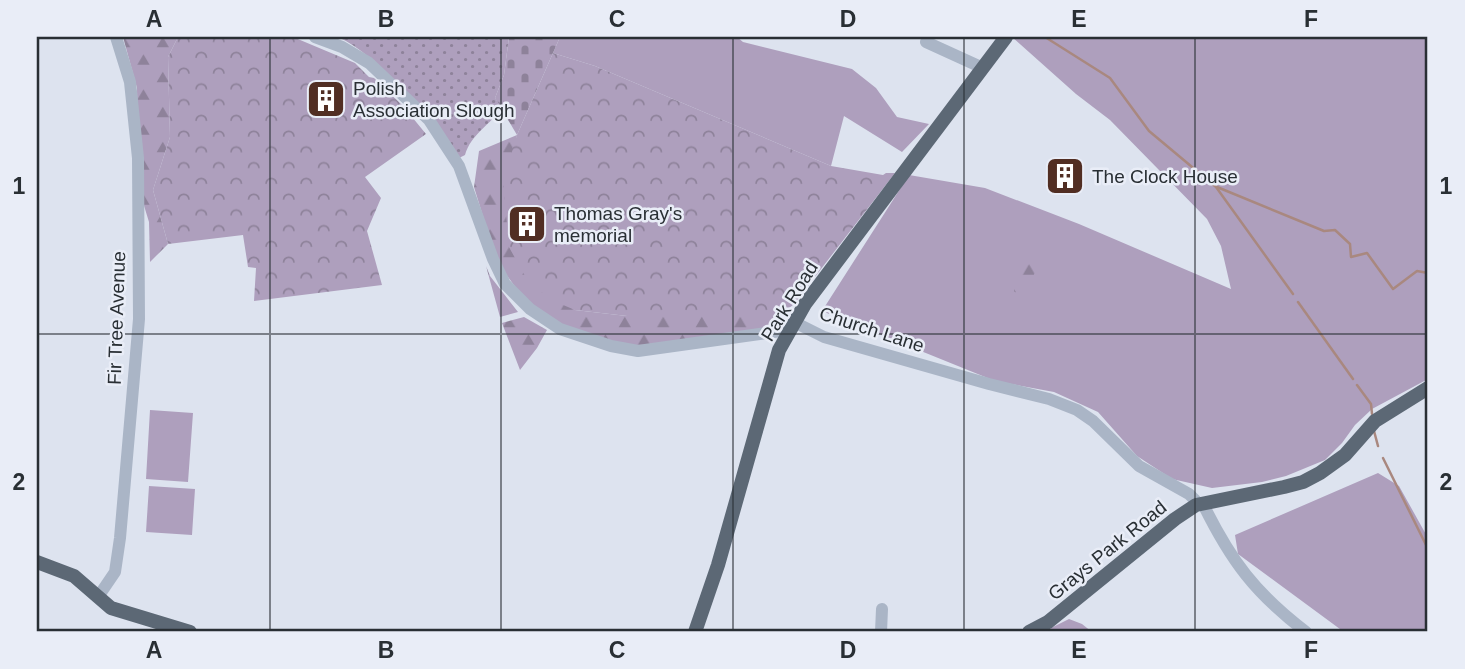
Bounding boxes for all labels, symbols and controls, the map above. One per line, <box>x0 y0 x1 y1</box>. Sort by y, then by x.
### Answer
text: A <box>146 6 162 32</box>
text: B <box>378 6 394 32</box>
text: C <box>609 6 625 32</box>
text: D <box>840 6 856 32</box>
text: E <box>1071 6 1087 32</box>
text: F <box>1304 6 1318 32</box>
building icon: Polish Association Slough <box>305 78 347 120</box>
place label: Polish Association Slough <box>353 78 515 121</box>
building icon: The Clock House <box>1044 155 1086 197</box>
place label: The Clock House <box>1092 166 1238 187</box>
text: 1 <box>13 173 26 199</box>
text: 1 <box>1440 173 1453 199</box>
building icon: Thomas Gray's memorial <box>506 203 548 245</box>
place label: Thomas Gray's memorial <box>554 203 682 246</box>
street label: Fir Tree Avenue <box>104 251 129 385</box>
street label: Park Road <box>757 258 822 345</box>
street label: Church Lane <box>817 303 927 356</box>
text: 2 <box>13 469 25 495</box>
text: 2 <box>1440 469 1452 495</box>
street label: Grays Park Road <box>1044 496 1171 604</box>
text: A <box>146 637 162 663</box>
text: B <box>378 637 394 663</box>
text: C <box>609 637 625 663</box>
text: D <box>840 637 856 663</box>
text: E <box>1071 637 1087 663</box>
text: F <box>1304 637 1318 663</box>

